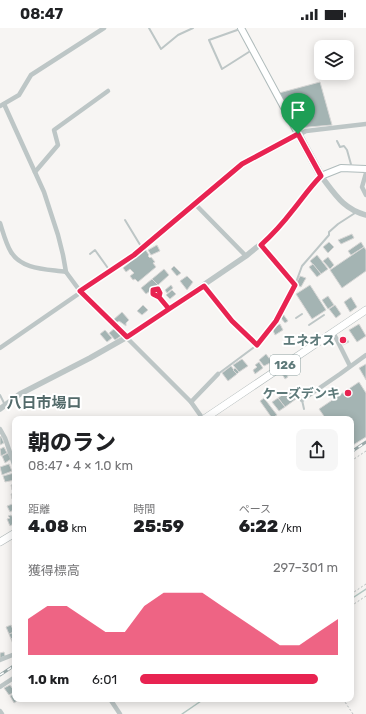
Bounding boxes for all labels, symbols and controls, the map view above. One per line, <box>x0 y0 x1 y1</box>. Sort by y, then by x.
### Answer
text: 08:47 <box>20 5 63 23</box>
map controls <box>314 40 354 80</box>
button: layers <box>314 40 354 80</box>
pin <box>281 93 315 134</box>
icon: arrive <box>287 99 309 121</box>
place label: エネオス <box>283 333 335 348</box>
marker: エネオス <box>338 335 348 345</box>
road number: 126 <box>270 355 300 375</box>
place label: ケーズデンキ <box>263 386 340 401</box>
marker: ケーズデンキ <box>343 388 353 398</box>
district label: 八日市場ロ <box>6 394 82 412</box>
text: 朝のラン <box>28 429 116 456</box>
button: share <box>296 429 338 471</box>
text: 08:47 · 4 × 1.0 km <box>28 458 133 473</box>
text: 距離 <box>28 503 50 516</box>
text: 時間 <box>133 503 155 516</box>
text: ペース <box>239 503 271 516</box>
text: 4.08 <box>28 516 69 536</box>
text: 25:59 <box>133 516 184 536</box>
text: 6:22 <box>239 516 278 536</box>
text: km <box>69 522 87 535</box>
text: /km <box>278 522 302 535</box>
text: 297–301 m <box>273 560 338 575</box>
text: 獲得標高 <box>28 563 80 578</box>
text: 1.0 km <box>28 672 69 687</box>
text: 6:01 <box>92 672 117 687</box>

